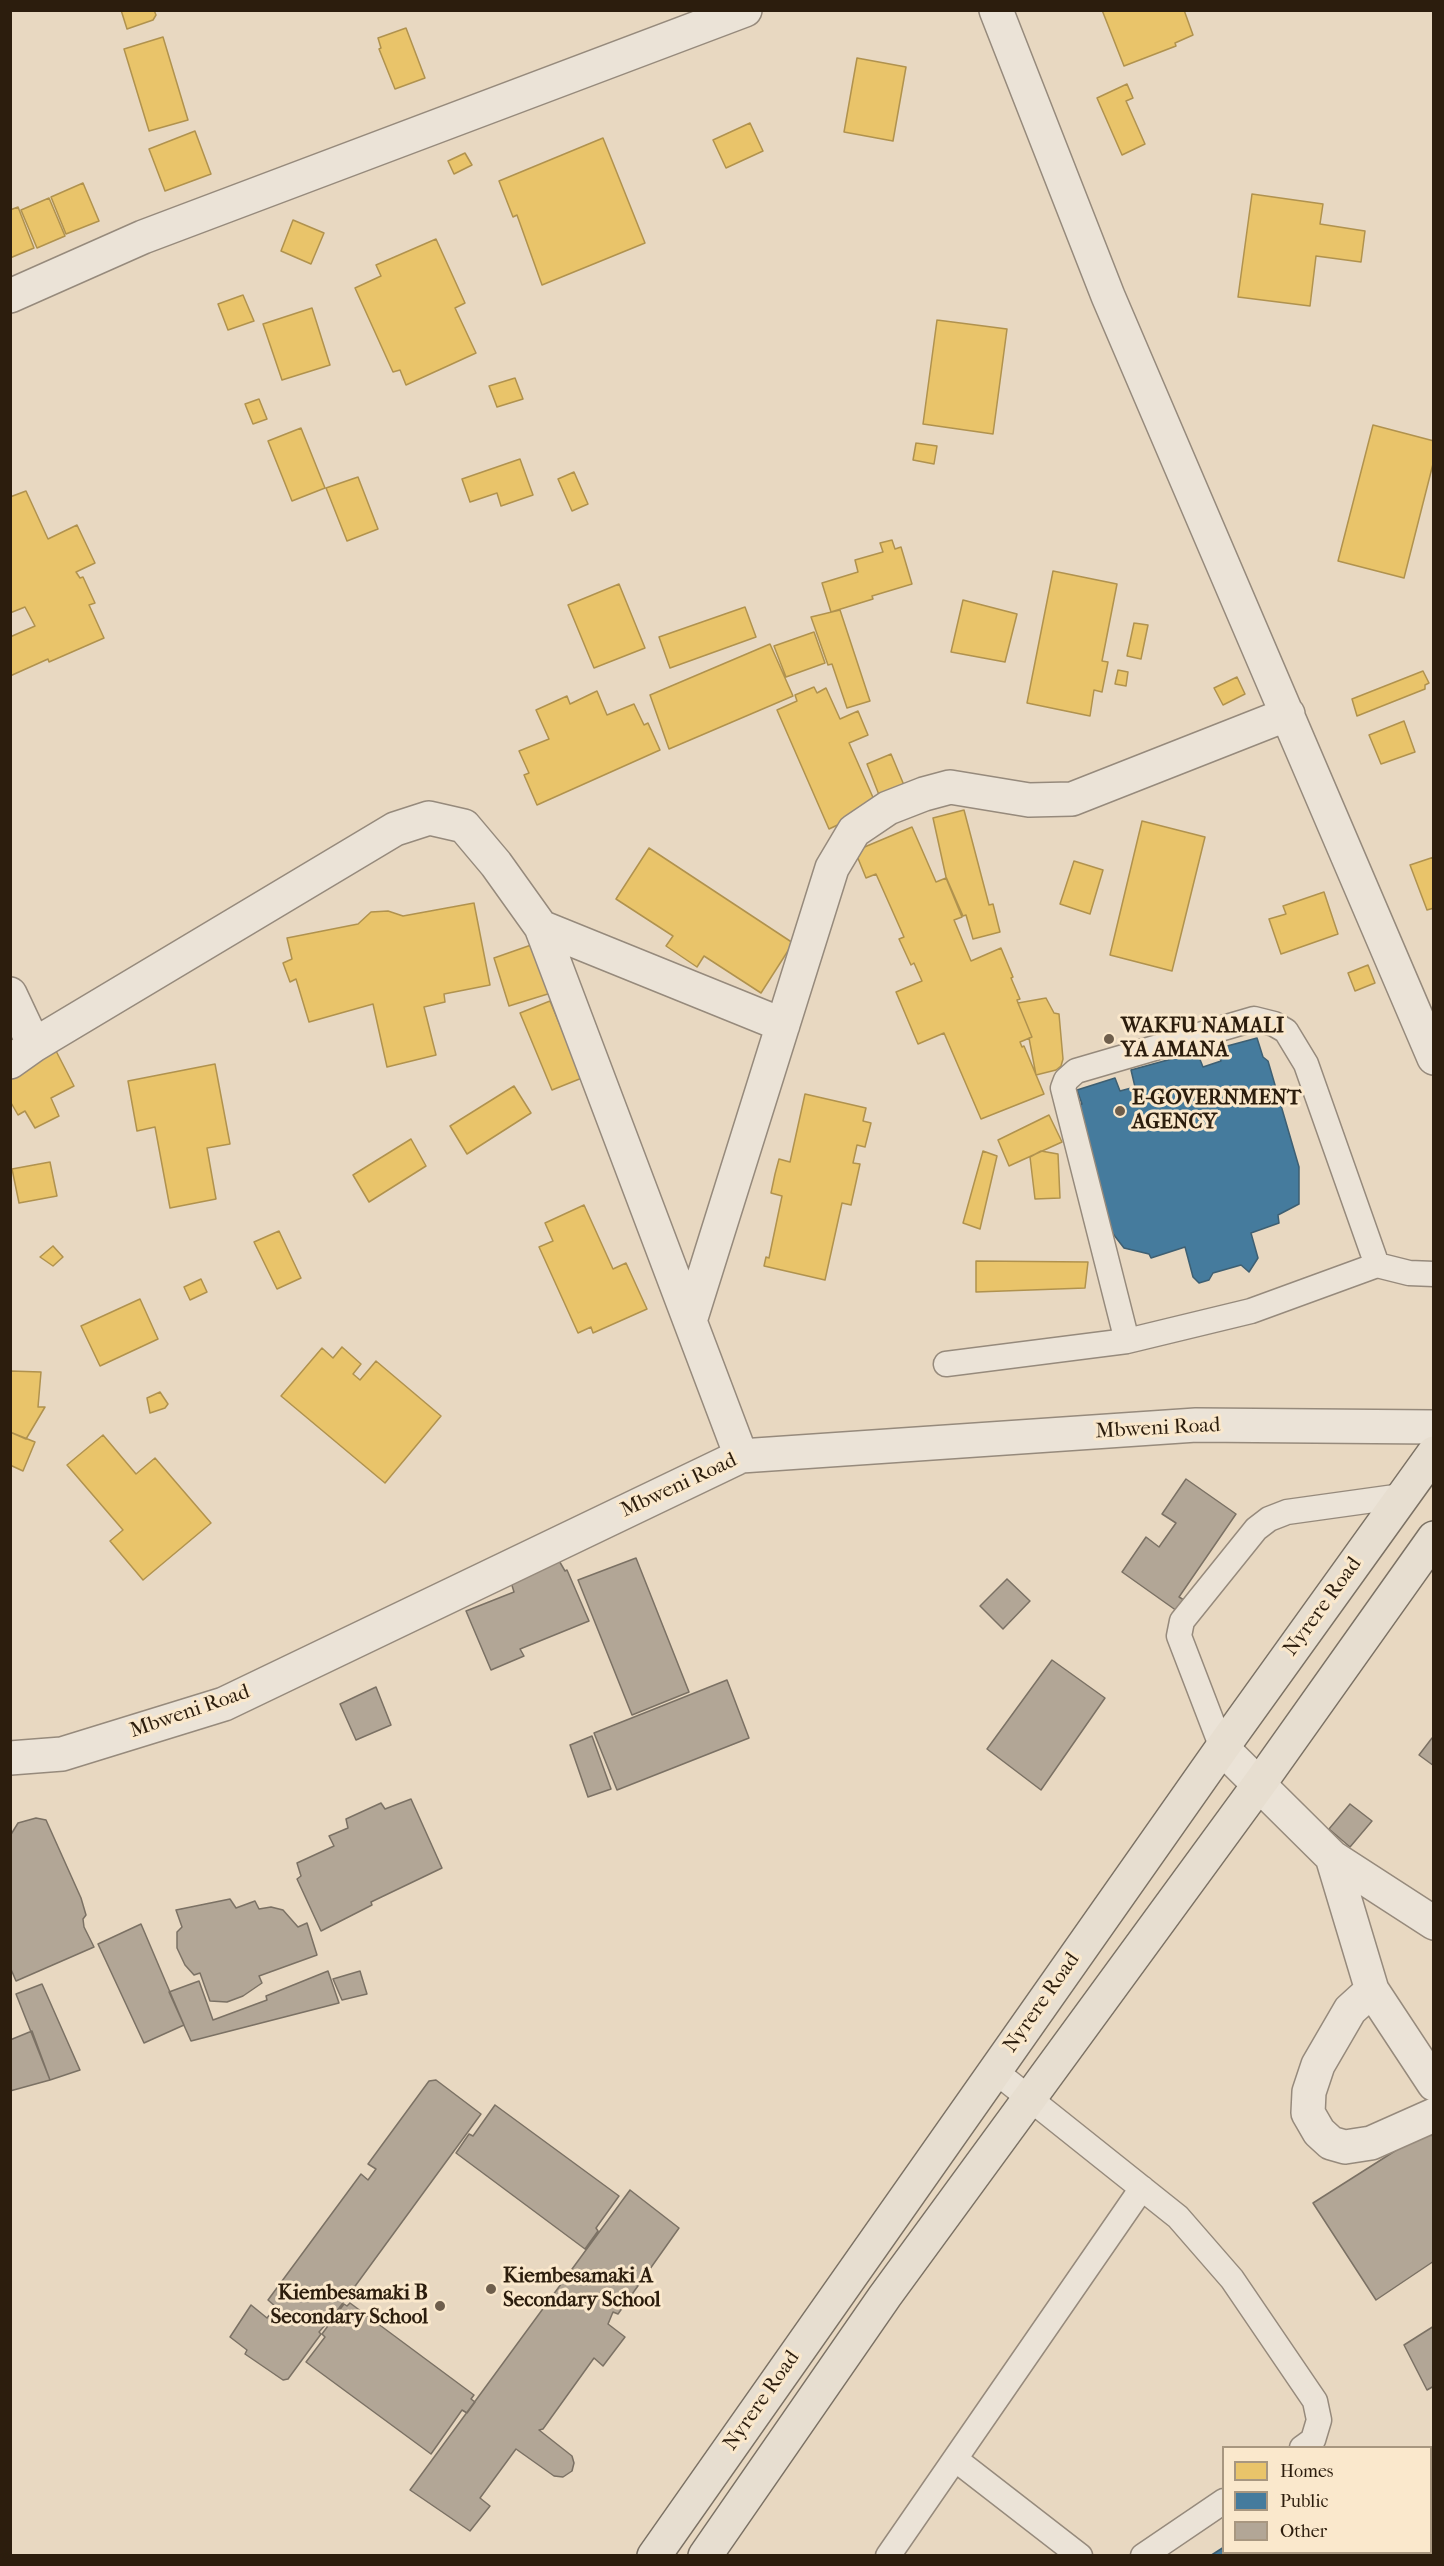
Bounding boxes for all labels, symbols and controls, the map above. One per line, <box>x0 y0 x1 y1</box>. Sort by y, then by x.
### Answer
place label: WAKFU NAMALI YA AMANA <box>1121 1014 1284 1064</box>
marker: WAKFU NAMALI YA AMANA <box>1102 1032 1116 1046</box>
place label: E-GOVERNMENT AGENCY <box>1132 1086 1301 1136</box>
marker: E-GOVERNMENT AGENCY <box>1113 1104 1127 1118</box>
street label: Mbweni Road <box>1095 1413 1221 1445</box>
street label: Mbweni Road <box>617 1448 741 1524</box>
street label: Nyrere Road <box>1279 1553 1367 1661</box>
street label: Mbweni Road <box>127 1680 253 1744</box>
street label: Nyrere Road <box>998 1948 1086 2058</box>
place label: Kiembesamaki A Secondary School <box>503 2264 661 2314</box>
place label: Kiembesamaki B Secondary School <box>270 2281 428 2331</box>
marker: Kiembesamaki A Secondary School <box>484 2282 498 2296</box>
marker: Kiembesamaki B Secondary School <box>433 2299 447 2313</box>
street label: Nyrere Road <box>718 2346 806 2456</box>
legend <box>1222 2446 1432 2554</box>
text: Homes <box>1280 2461 1334 2482</box>
text: Public <box>1280 2491 1328 2512</box>
text: Other <box>1280 2521 1327 2542</box>

